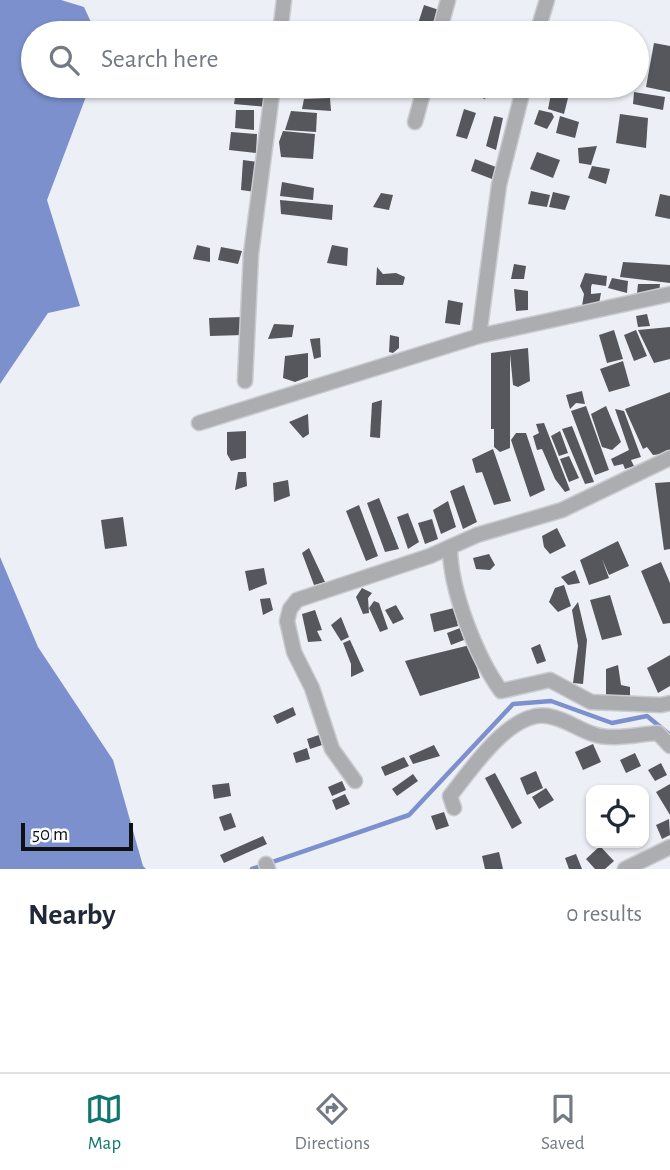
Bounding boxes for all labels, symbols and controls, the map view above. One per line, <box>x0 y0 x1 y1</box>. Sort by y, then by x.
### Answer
search box <box>21 21 649 98</box>
icon: search <box>45 41 83 79</box>
text: Search here <box>101 46 219 72</box>
map controls <box>586 785 649 848</box>
button: locate <box>586 785 649 848</box>
scale bar <box>21 820 133 852</box>
text: 50 m <box>32 825 68 844</box>
text: Nearby <box>28 900 116 930</box>
text: 0 results <box>566 903 642 926</box>
tab: Map <box>85 1090 123 1155</box>
tab: Directions <box>294 1090 370 1155</box>
tab: Saved <box>541 1090 585 1155</box>

